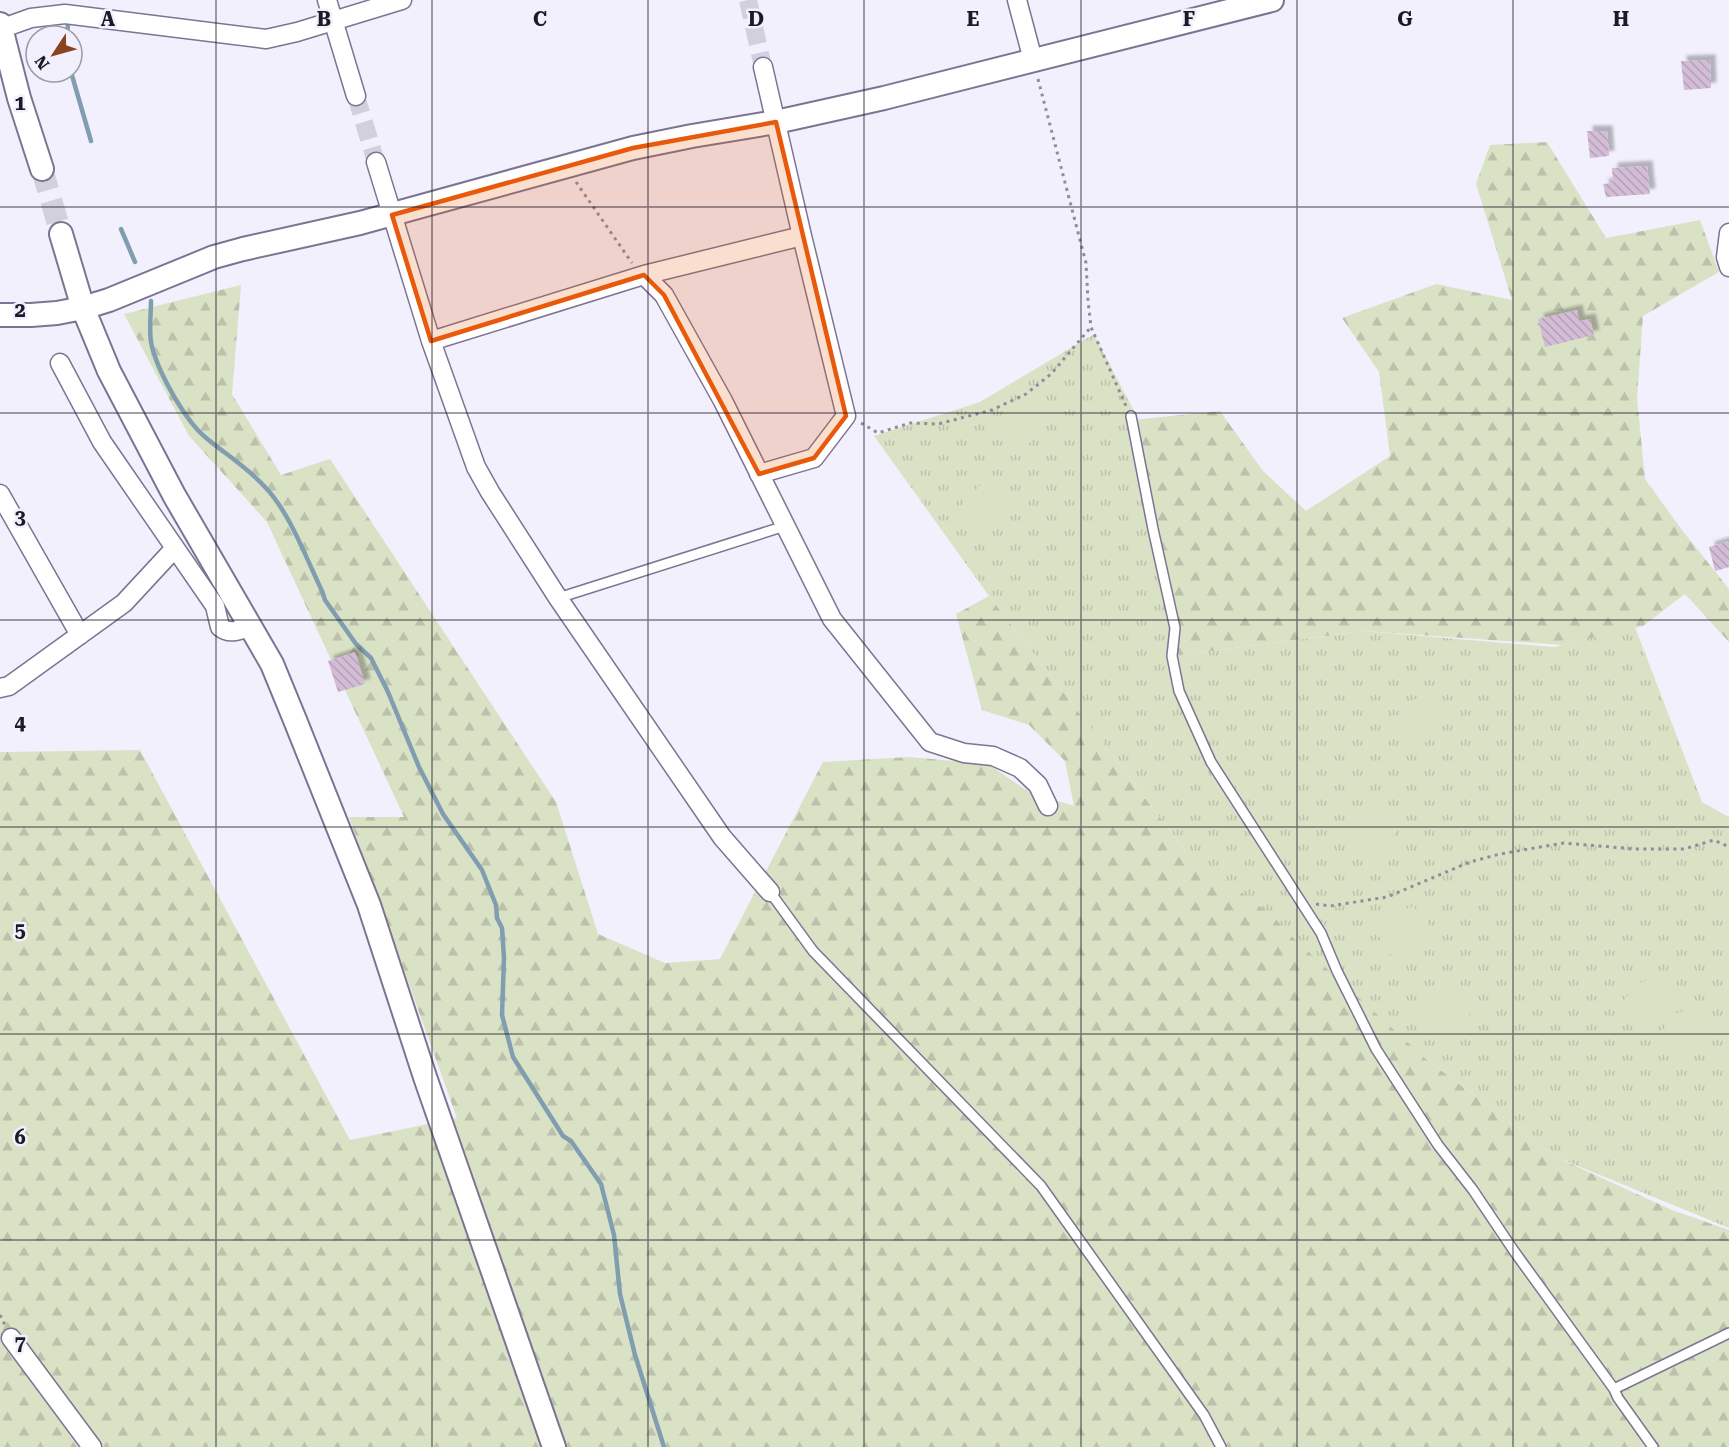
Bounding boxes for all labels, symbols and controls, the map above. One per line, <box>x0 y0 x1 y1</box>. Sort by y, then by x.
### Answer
text: A <box>101 7 116 31</box>
text: B <box>317 7 331 31</box>
text: C <box>533 7 547 31</box>
text: D <box>748 7 764 31</box>
text: E <box>967 7 980 31</box>
text: F <box>1183 7 1195 31</box>
text: G <box>1397 7 1413 31</box>
text: H <box>1613 7 1629 31</box>
north arrow <box>24 24 84 84</box>
text: N <box>31 52 54 73</box>
text: 1 <box>14 91 26 115</box>
text: 2 <box>14 298 26 322</box>
text: 3 <box>14 505 26 529</box>
text: 4 <box>14 711 26 735</box>
text: 5 <box>14 918 26 942</box>
text: 6 <box>14 1125 26 1149</box>
text: 7 <box>14 1331 26 1355</box>

